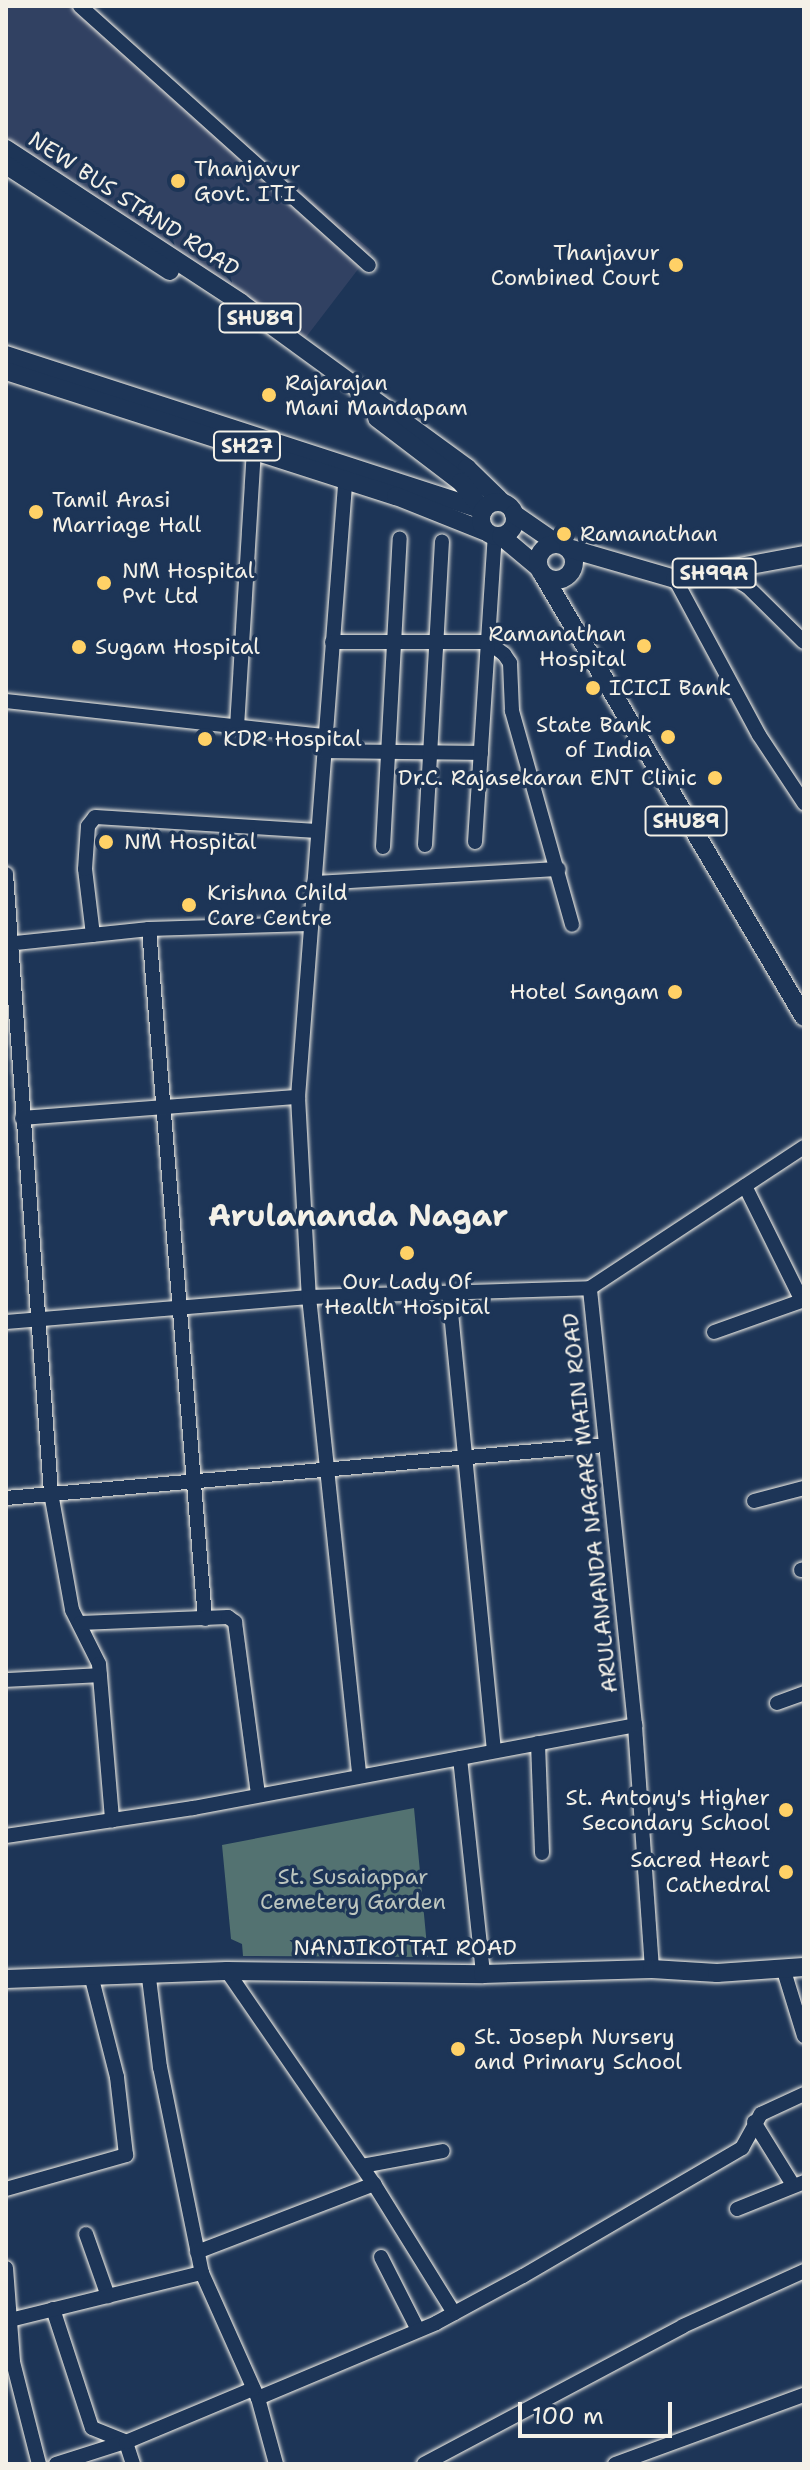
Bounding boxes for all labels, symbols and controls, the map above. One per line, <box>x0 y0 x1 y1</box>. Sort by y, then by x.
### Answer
street label: NEW BUS STAND ROAD <box>24 126 244 282</box>
place label: Thanjavur Govt. ITI <box>194 155 301 206</box>
marker: Thanjavur Govt. ITI <box>169 172 187 190</box>
place label: Thanjavur Combined Court <box>491 239 660 290</box>
marker: Thanjavur Combined Court <box>667 256 685 274</box>
road number: SHU89 <box>218 302 302 334</box>
place label: Rajarajan Mani Mandapam <box>285 369 468 420</box>
marker: Rajarajan Mani Mandapam <box>260 386 278 404</box>
road number: SH27 <box>211 430 283 462</box>
place label: Tamil Arasi Marriage Hall <box>52 486 201 538</box>
marker: Tamil Arasi Marriage Hall <box>27 503 45 521</box>
place label: Ramanathan <box>580 521 718 547</box>
marker: Ramanathan <box>555 525 573 543</box>
place label: NM Hospital Pvt Ltd <box>122 557 254 608</box>
road number: SH99A <box>670 557 758 589</box>
marker: NM Hospital Pvt Ltd <box>93 572 115 594</box>
place label: Ramanathan Hospital <box>488 620 626 672</box>
place label: Sugam Hospital <box>95 634 260 660</box>
marker: Ramanathan Hospital <box>633 635 655 657</box>
marker: Sugam Hospital <box>70 638 88 656</box>
place label: ICICI Bank <box>609 675 731 701</box>
marker: ICICI Bank <box>584 679 602 697</box>
place label: State Bank of India <box>536 711 652 762</box>
place label: KDR Hospital <box>223 726 362 752</box>
marker: KDR Hospital <box>194 728 216 750</box>
marker: State Bank of India <box>659 728 677 746</box>
place label: Dr.C. Rajasekaran ENT Clinic <box>398 765 697 791</box>
marker: Dr.C. Rajasekaran ENT Clinic <box>704 767 726 789</box>
road number: SHU89 <box>644 805 728 837</box>
place label: NM Hospital <box>124 829 256 855</box>
marker: NM Hospital <box>95 831 117 853</box>
place label: Krishna Child Care Centre <box>207 879 347 930</box>
marker: Krishna Child Care Centre <box>178 894 200 916</box>
place label: Hotel Sangam <box>510 979 659 1005</box>
marker: Hotel Sangam <box>666 983 684 1001</box>
district label: Arulananda Nagar <box>208 1198 508 1234</box>
marker: Our Lady Of Health Hospital <box>396 1242 418 1264</box>
place label: Our Lady Of Health Hospital <box>324 1268 490 1320</box>
street label: ARULANANDA NAGAR MAIN ROAD <box>557 1311 623 1695</box>
place label: St. Antony's Higher Secondary School <box>566 1784 770 1836</box>
marker: St. Antony's Higher Secondary School <box>777 1801 795 1819</box>
place label: Sacred Heart Cathedral <box>630 1846 770 1898</box>
park label: St. Susaiappar Cemetery Garden <box>260 1863 446 1914</box>
marker: Sacred Heart Cathedral <box>777 1863 795 1881</box>
street label: NANJIKOTTAI ROAD <box>293 1935 517 1961</box>
place label: St. Joseph Nursery and Primary School <box>474 2023 682 2074</box>
marker: St. Joseph Nursery and Primary School <box>449 2040 467 2058</box>
scale bar <box>522 2386 676 2436</box>
text: 100 m <box>532 2400 604 2432</box>

